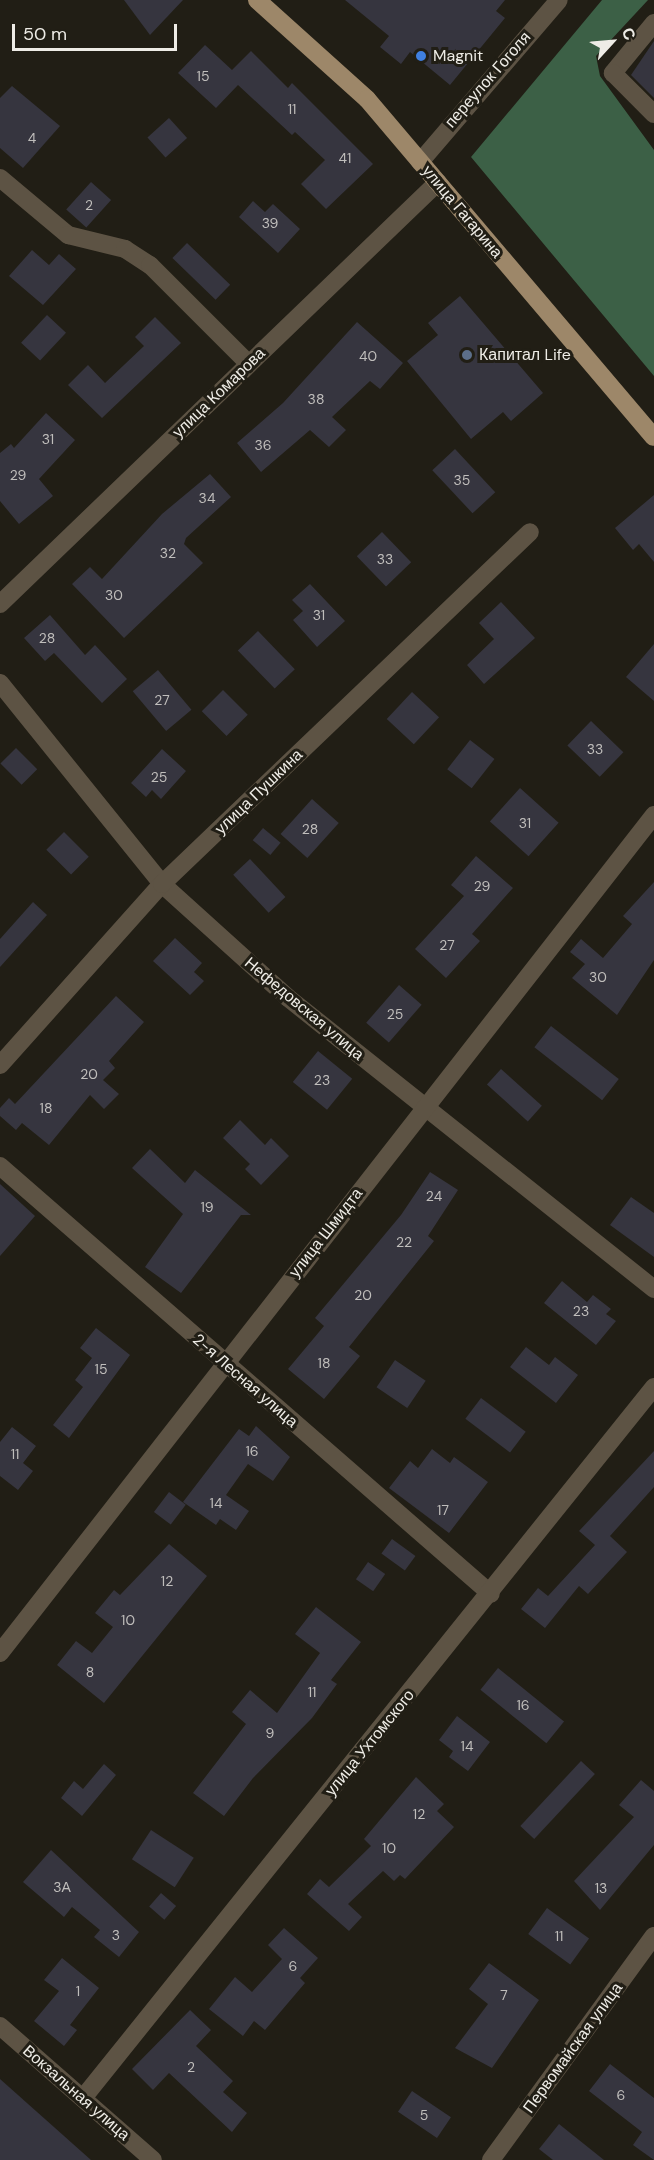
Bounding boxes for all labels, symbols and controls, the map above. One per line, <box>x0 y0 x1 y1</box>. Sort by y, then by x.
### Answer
scale bar <box>15 12 180 50</box>
north arrow <box>582 12 642 72</box>
text: 50 m <box>23 22 67 46</box>
text: С <box>617 24 641 44</box>
street label: переулок Гоголя <box>441 28 535 132</box>
place label: Magnit <box>433 46 483 66</box>
marker: Magnit <box>414 49 428 63</box>
house number: 15 <box>197 68 209 84</box>
house number: 11 <box>288 101 296 117</box>
house number: 4 <box>28 130 36 146</box>
house number: 41 <box>339 150 351 166</box>
street label: улица Гагарина <box>418 162 506 262</box>
house number: 2 <box>85 197 93 213</box>
house number: 39 <box>262 215 278 231</box>
street label: улица Комарова <box>169 344 269 442</box>
place label: Капитал Life <box>479 345 571 365</box>
house number: 40 <box>359 348 377 364</box>
marker: Капитал Life <box>460 348 474 362</box>
house number: 38 <box>308 391 324 407</box>
house number: 31 <box>42 431 54 447</box>
house number: 36 <box>254 437 272 453</box>
house number: 29 <box>10 467 26 483</box>
house number: 35 <box>454 472 470 488</box>
house number: 34 <box>199 490 215 506</box>
house number: 32 <box>160 545 176 561</box>
house number: 33 <box>377 551 393 567</box>
house number: 30 <box>105 587 123 603</box>
house number: 31 <box>313 607 325 623</box>
house number: 28 <box>39 630 55 646</box>
house number: 27 <box>154 692 170 708</box>
house number: 33 <box>587 741 603 757</box>
street label: улица Пушкина <box>211 745 307 839</box>
house number: 25 <box>151 769 167 785</box>
house number: 31 <box>519 815 531 831</box>
house number: 28 <box>302 821 318 837</box>
house number: 29 <box>474 878 490 894</box>
house number: 27 <box>439 937 455 953</box>
street label: Нефедовская улица <box>240 953 368 1065</box>
house number: 30 <box>589 969 607 985</box>
house number: 25 <box>387 1006 403 1022</box>
house number: 20 <box>80 1066 98 1082</box>
house number: 23 <box>314 1072 330 1088</box>
house number: 18 <box>40 1100 52 1116</box>
street label: улица Шмидта <box>285 1184 367 1282</box>
house number: 24 <box>426 1188 442 1204</box>
house number: 19 <box>200 1199 214 1215</box>
house number: 22 <box>396 1234 412 1250</box>
house number: 20 <box>354 1287 372 1303</box>
house number: 23 <box>573 1303 589 1319</box>
street label: 2-я Лесная улица <box>189 1330 301 1432</box>
house number: 18 <box>318 1355 330 1371</box>
house number: 15 <box>95 1361 107 1377</box>
house number: 16 <box>245 1443 259 1459</box>
house number: 11 <box>11 1446 19 1462</box>
house number: 14 <box>210 1495 222 1511</box>
house number: 17 <box>437 1502 449 1518</box>
house number: 12 <box>161 1573 173 1589</box>
house number: 10 <box>121 1612 135 1628</box>
house number: 8 <box>86 1664 94 1680</box>
house number: 11 <box>308 1684 316 1700</box>
street label: улица Ухтомского <box>321 1686 419 1800</box>
house number: 16 <box>516 1697 530 1713</box>
house number: 9 <box>266 1725 274 1741</box>
house number: 14 <box>461 1738 473 1754</box>
house number: 12 <box>413 1806 425 1822</box>
house number: 10 <box>382 1840 396 1856</box>
house number: 3А <box>53 1879 71 1895</box>
house number: 13 <box>595 1880 607 1896</box>
house number: 3 <box>112 1927 120 1943</box>
house number: 11 <box>555 1928 563 1944</box>
house number: 6 <box>289 1958 297 1974</box>
street label: Первомайская улица <box>519 1979 627 2117</box>
house number: 1 <box>76 1983 80 1999</box>
house number: 7 <box>500 1987 508 2003</box>
street label: Вокзальная улица <box>19 2041 133 2145</box>
house number: 2 <box>187 2059 195 2075</box>
house number: 6 <box>617 2087 625 2103</box>
house number: 5 <box>420 2107 428 2123</box>

